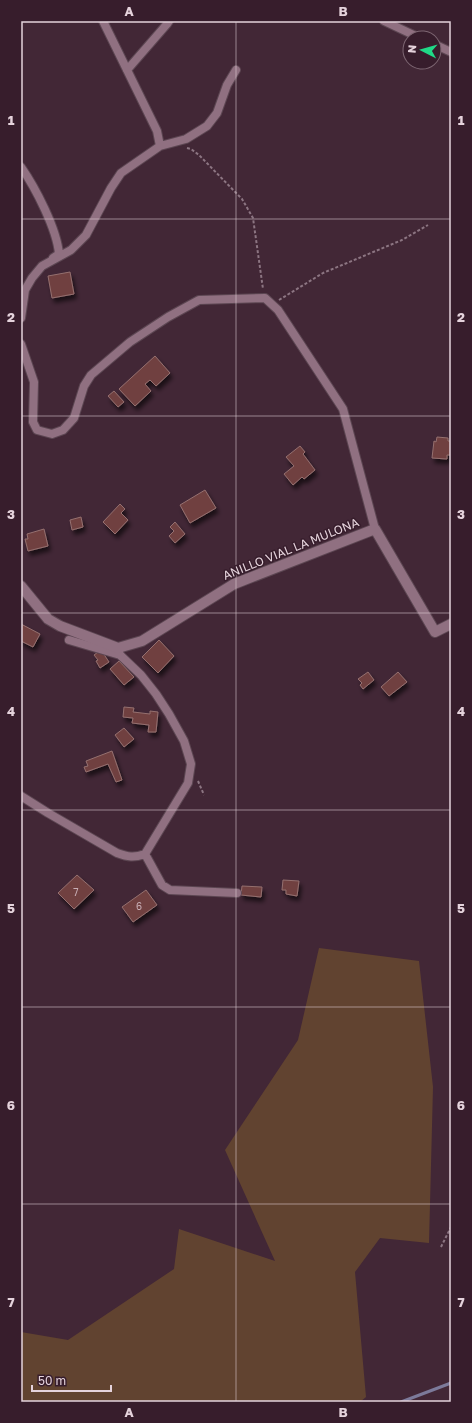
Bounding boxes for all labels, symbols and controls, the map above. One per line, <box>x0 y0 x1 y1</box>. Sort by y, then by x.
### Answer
text: A <box>124 3 134 19</box>
text: B <box>338 3 348 19</box>
north arrow <box>402 30 442 70</box>
text: N <box>405 44 418 54</box>
text: 1 <box>8 112 15 128</box>
text: 1 <box>458 112 465 128</box>
text: 2 <box>7 309 15 325</box>
text: 2 <box>457 309 465 325</box>
text: 3 <box>7 506 15 522</box>
text: 3 <box>457 506 465 522</box>
street label: ANILLO VIAL LA MULONA <box>221 514 361 583</box>
text: 4 <box>7 703 15 719</box>
text: 4 <box>457 703 465 719</box>
house number: 7 <box>73 886 79 898</box>
text: 5 <box>7 900 15 916</box>
house number: 6 <box>136 900 142 912</box>
text: 5 <box>457 900 465 916</box>
text: 6 <box>7 1097 15 1113</box>
text: 6 <box>457 1097 465 1113</box>
text: 7 <box>7 1294 15 1310</box>
text: 7 <box>457 1294 465 1310</box>
scale bar <box>32 1367 111 1393</box>
text: 50 m <box>38 1373 66 1388</box>
text: A <box>124 1404 134 1420</box>
text: B <box>338 1404 348 1420</box>

